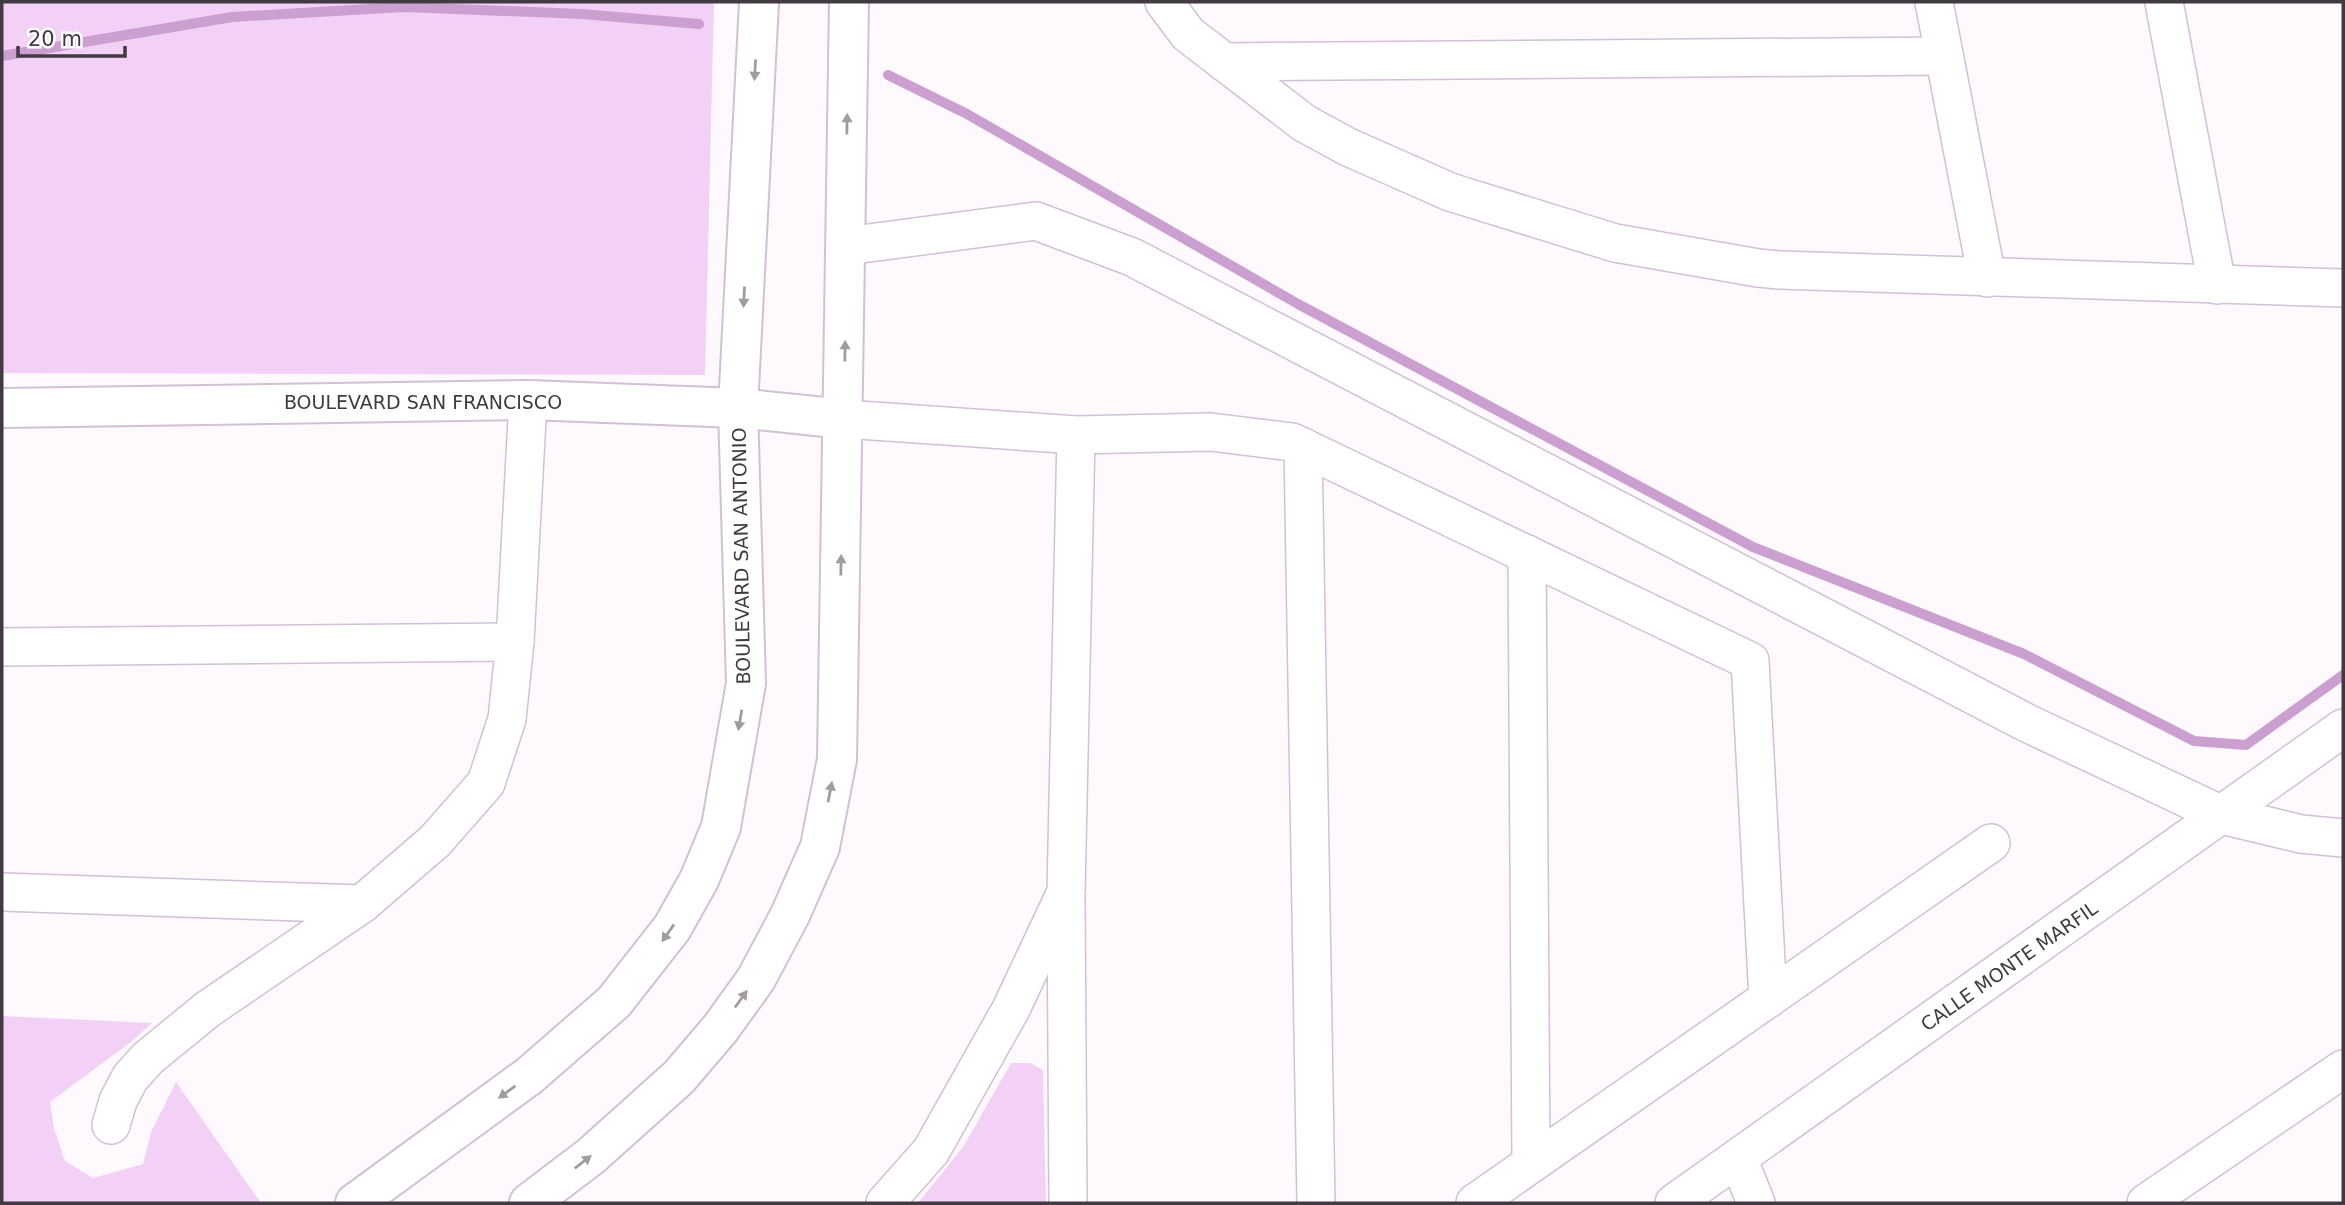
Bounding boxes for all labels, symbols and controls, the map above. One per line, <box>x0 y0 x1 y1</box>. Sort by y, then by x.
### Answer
scale bar <box>18 14 124 58</box>
text: 20 m <box>28 27 82 51</box>
one-way arrow <box>750 59 761 81</box>
one-way arrow <box>842 112 853 134</box>
one-way arrow <box>738 286 749 308</box>
one-way arrow <box>839 340 851 362</box>
street label: BOULEVARD SAN FRANCISCO <box>284 391 562 413</box>
street label: BOULEVARD SAN ANTONIO <box>728 427 754 685</box>
one-way arrow <box>835 554 847 576</box>
one-way arrow <box>734 710 745 732</box>
one-way arrow <box>825 781 836 803</box>
street label: CALLE MONTE MARFIL <box>1917 896 2102 1035</box>
one-way arrow <box>661 924 675 942</box>
one-way arrow <box>734 990 748 1008</box>
one-way arrow <box>498 1085 516 1099</box>
one-way arrow <box>574 1154 592 1169</box>

